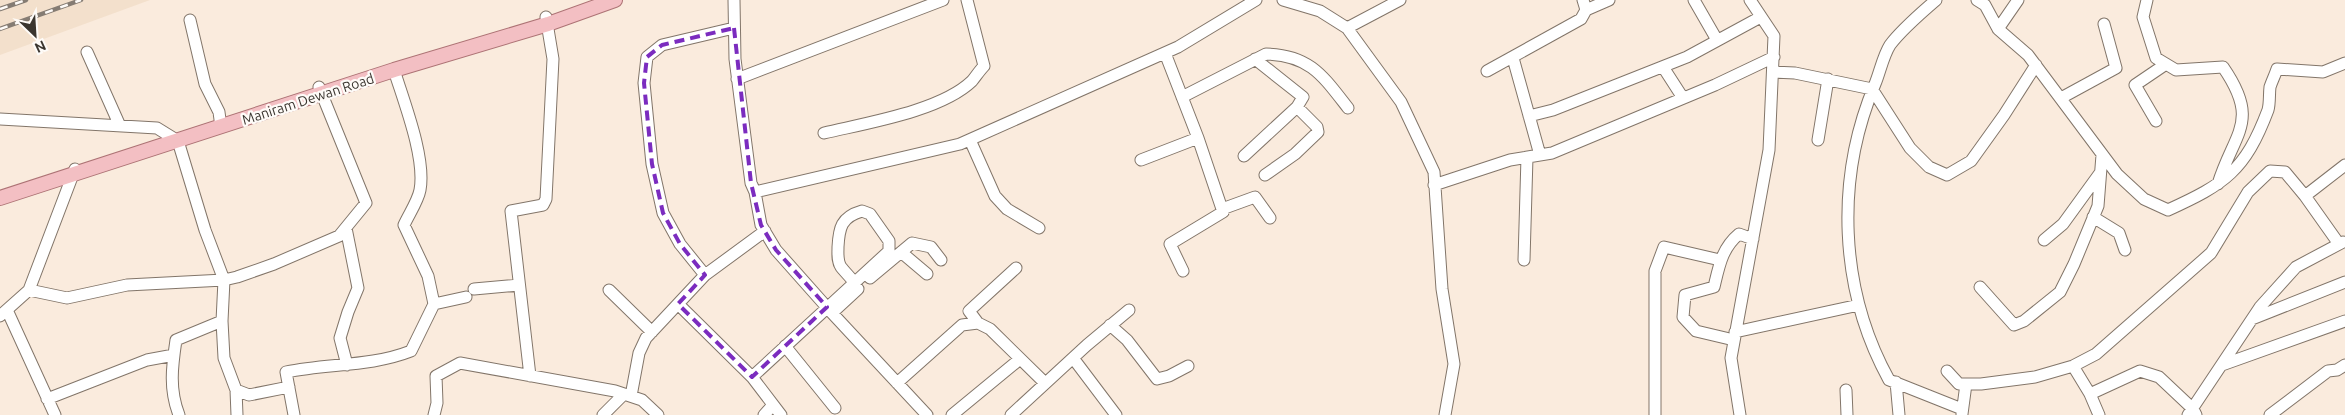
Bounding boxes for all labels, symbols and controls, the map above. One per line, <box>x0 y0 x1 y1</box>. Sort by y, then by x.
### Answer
north arrow <box>10 10 60 60</box>
text: N <box>32 37 49 56</box>
street label: Maniram Dewan Road <box>240 70 376 128</box>

